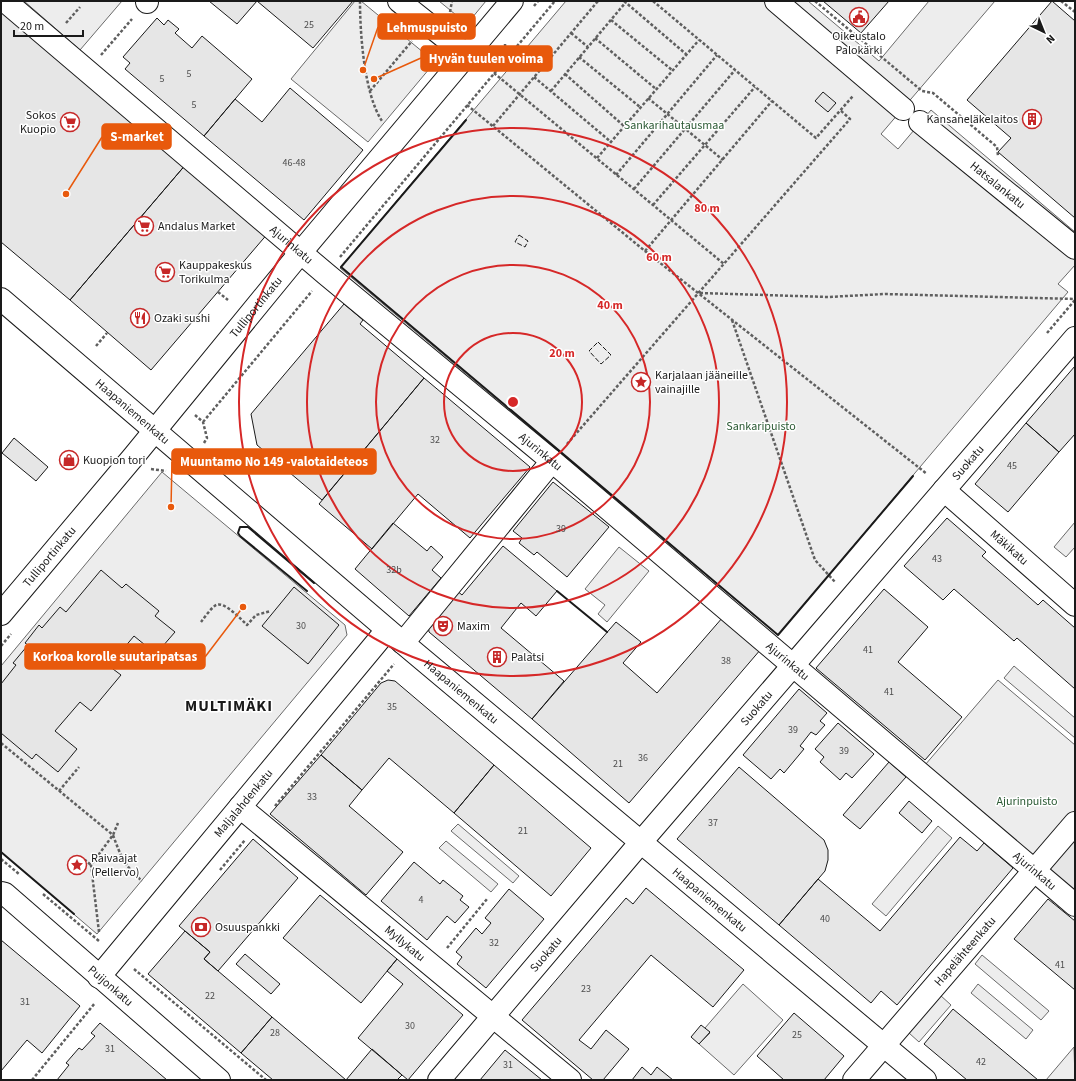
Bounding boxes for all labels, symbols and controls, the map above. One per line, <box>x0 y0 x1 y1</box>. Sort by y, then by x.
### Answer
public building icon: Oikeustalo Palokärki <box>848 6 870 28</box>
scale bar <box>14 12 83 38</box>
north arrow <box>1024 12 1064 52</box>
callout: Lehmuspuisto <box>378 14 475 39</box>
text: 20 m <box>20 18 44 35</box>
house number: 25 <box>304 18 314 32</box>
text: Lehmuspuisto <box>387 19 467 37</box>
place label: Oikeustalo Palokärki <box>832 28 886 59</box>
text: N <box>1043 31 1058 47</box>
callout: Hyvän tuulen voima <box>421 46 552 71</box>
text: Hyvän tuulen voima <box>429 50 543 68</box>
house number: 5 <box>187 67 192 81</box>
house number: 5 <box>160 72 165 86</box>
house number: 5 <box>192 98 197 112</box>
place label: Sokos Kuopio <box>20 107 56 138</box>
building icon: Kansaneläkelaitos <box>1021 108 1043 130</box>
supermarket icon: Sokos Kuopio <box>59 111 81 133</box>
place label: Kansaneläkelaitos <box>927 111 1018 128</box>
park label: Sankarihautausmaa <box>624 117 724 134</box>
callout: S-market <box>102 124 171 149</box>
text: S-market <box>110 128 164 146</box>
house number: 46-48 <box>283 156 306 170</box>
street label: Hatsalankatu <box>966 157 1029 213</box>
text: 80 m <box>694 200 720 217</box>
supermarket icon: Andalus Market <box>133 215 155 237</box>
place label: Andalus Market <box>158 218 235 235</box>
street label: Ajurinkatu <box>266 221 317 268</box>
text: 60 m <box>646 249 672 266</box>
place label: Kauppakeskus Torikulma <box>179 257 252 288</box>
supermarket icon: Kauppakeskus Torikulma <box>154 261 176 283</box>
street label: Tulliportinkatu <box>226 273 286 341</box>
text: 40 m <box>597 297 623 314</box>
restaurant icon: Ozaki sushi <box>129 307 151 329</box>
place label: Ozaki sushi <box>154 310 210 327</box>
text: 20 m <box>549 345 575 362</box>
place label: Karjalaan jääneille vainajille <box>655 367 748 398</box>
place icon: Karjalaan jääneille vainajille <box>630 371 652 393</box>
street label: Haapaniemenkatu <box>92 375 173 448</box>
centre of rings <box>506 395 520 409</box>
park label: Sankaripuisto <box>726 418 796 435</box>
street label: Ajurinkatu <box>515 428 566 475</box>
house number: 32 <box>430 433 440 447</box>
street label: Suokatu <box>948 441 988 484</box>
shop icon: Kuopion tori <box>58 449 80 471</box>
callout: Muuntamo No 149 -valotaideteos <box>172 449 376 474</box>
place label: Kuopion tori <box>83 452 145 469</box>
text: Muuntamo No 149 -valotaideteos <box>180 453 368 471</box>
house number: 45 <box>1007 459 1017 473</box>
house number: 39 <box>556 522 566 536</box>
street label: Tulliportinkatu <box>19 523 80 591</box>
street label: Mäkikatu <box>986 526 1032 569</box>
house number: 43 <box>932 552 942 566</box>
house number: 32b <box>386 563 402 577</box>
theatre icon: Maxim <box>432 615 454 637</box>
place label: Maxim <box>457 618 490 635</box>
house number: 30 <box>296 619 306 633</box>
street label: Ajurinkatu <box>762 638 813 684</box>
house number: 41 <box>863 643 873 657</box>
callout: Korkoa korolle suutaripatsas <box>25 644 205 669</box>
building icon: Palatsi <box>486 646 508 668</box>
text: Korkoa korolle suutaripatsas <box>33 648 197 666</box>
place label: Palatsi <box>511 649 544 666</box>
house number: 38 <box>721 654 731 668</box>
street label: Haapaniemenkatu <box>420 655 502 728</box>
house number: 41 <box>884 685 894 699</box>
street label: Suokatu <box>736 687 776 729</box>
district label: MULTIMÄKI <box>185 695 273 717</box>
house number: 35 <box>387 700 397 714</box>
house number: 39 <box>788 723 798 737</box>
house number: 39 <box>839 744 849 758</box>
house number: 36 <box>638 751 648 765</box>
house number: 21 <box>613 757 623 771</box>
street label: Maljalahdenkatu <box>210 765 277 841</box>
house number: 33 <box>307 790 317 804</box>
park label: Ajurinpuisto <box>996 793 1058 810</box>
house number: 37 <box>708 816 718 830</box>
house number: 21 <box>518 824 528 838</box>
street label: Ajurinkatu <box>1009 848 1060 894</box>
place label: Raivaajat (Pellervo) <box>91 850 139 881</box>
place icon: Raivaajat (Pellervo) <box>66 854 88 876</box>
street label: Haapaniemenkatu <box>669 863 751 936</box>
house number: 4 <box>419 893 424 907</box>
house number: 40 <box>820 912 830 926</box>
street label: Hapelähteenkatu <box>930 913 1000 990</box>
bank icon: Osuuspankki <box>190 916 212 938</box>
place label: Osuuspankki <box>215 919 280 936</box>
street label: Myllykatu <box>381 921 429 965</box>
street label: Suokatu <box>526 933 566 976</box>
house number: 32 <box>489 936 499 950</box>
house number: 41 <box>1055 958 1065 972</box>
street label: Puijonkatu <box>84 961 137 1010</box>
house number: 23 <box>581 982 591 996</box>
house number: 22 <box>205 989 215 1003</box>
house number: 31 <box>20 995 30 1009</box>
house number: 30 <box>405 1019 415 1033</box>
house number: 28 <box>270 1026 280 1040</box>
house number: 25 <box>792 1028 802 1042</box>
house number: 31 <box>105 1042 115 1056</box>
house number: 42 <box>976 1055 986 1069</box>
house number: 31 <box>503 1058 513 1072</box>

